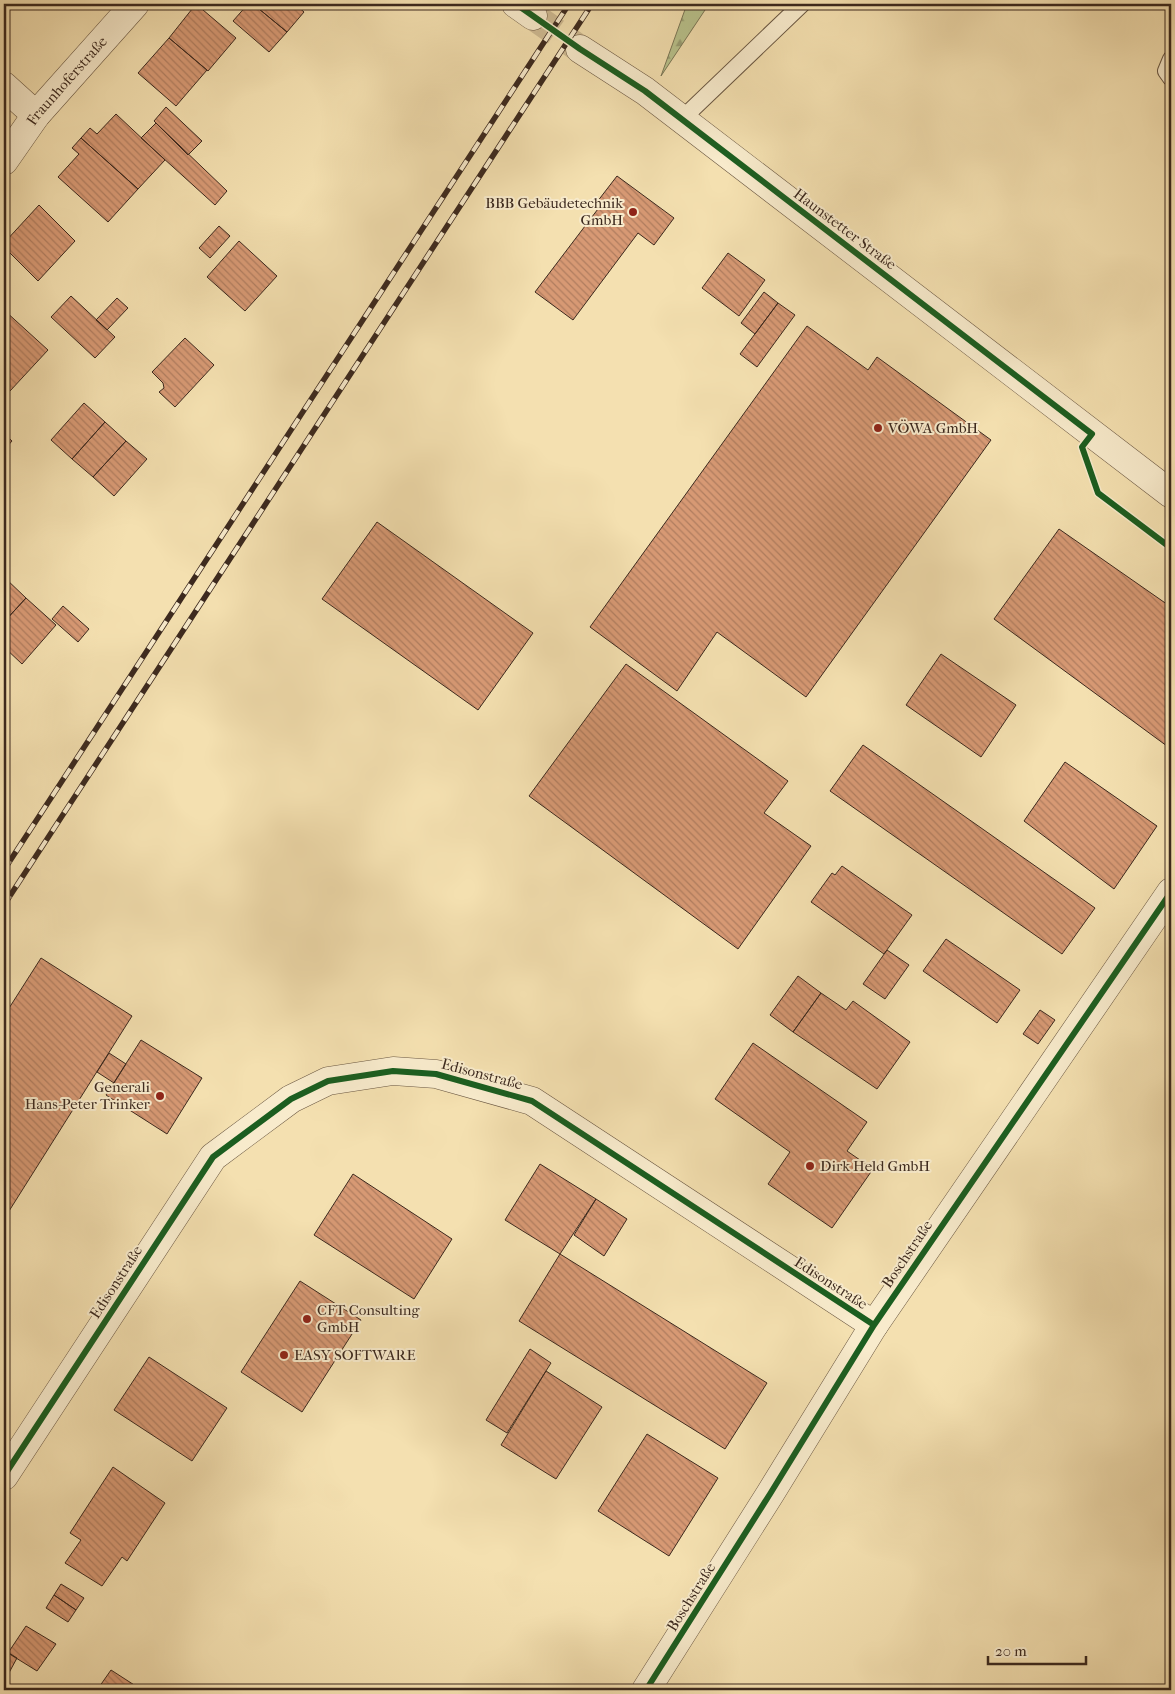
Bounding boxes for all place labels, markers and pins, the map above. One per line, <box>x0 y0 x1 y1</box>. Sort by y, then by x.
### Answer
place label: BBB Gebäudetechnik GmbH <box>485 194 623 229</box>
marker: BBB Gebäudetechnik GmbH <box>627 206 639 218</box>
place label: VÖWA GmbH <box>887 419 978 437</box>
marker: VÖWA GmbH <box>872 422 884 434</box>
place label: Generali Hans-Peter Trinker <box>25 1078 151 1113</box>
marker: Generali Hans-Peter Trinker <box>154 1090 166 1102</box>
place label: Dirk Held GmbH <box>820 1157 930 1175</box>
marker: Dirk Held GmbH <box>804 1160 816 1172</box>
place label: CFT Consulting GmbH <box>317 1301 421 1336</box>
marker: CFT Consulting GmbH <box>301 1313 313 1325</box>
place label: EASY SOFTWARE <box>294 1346 416 1364</box>
marker: EASY SOFTWARE <box>278 1349 290 1361</box>

